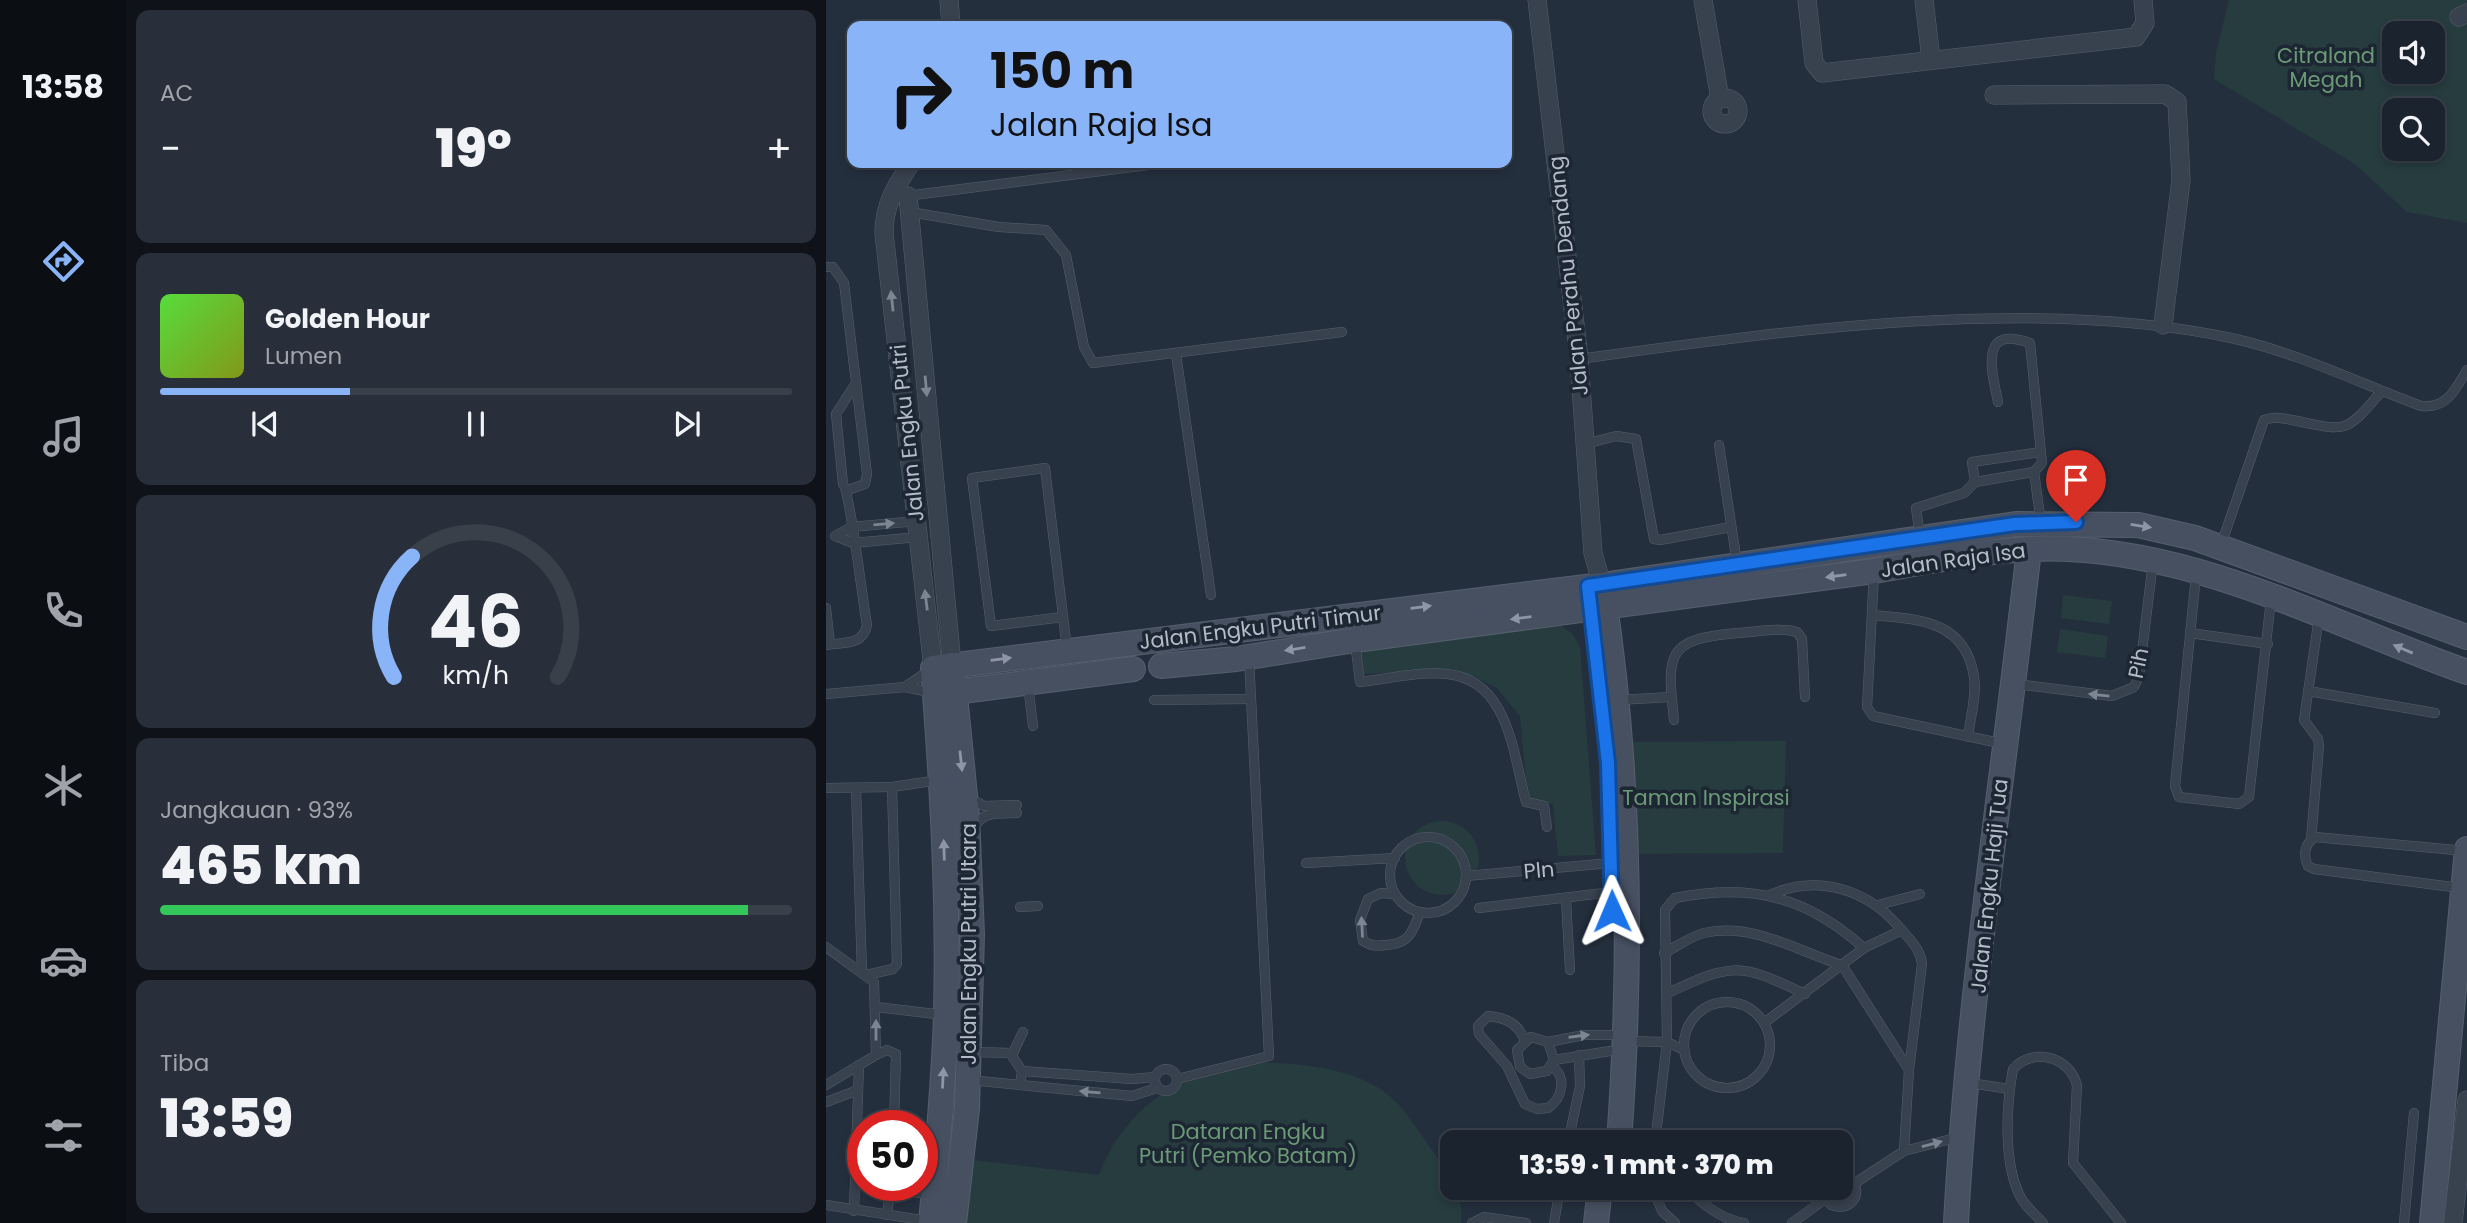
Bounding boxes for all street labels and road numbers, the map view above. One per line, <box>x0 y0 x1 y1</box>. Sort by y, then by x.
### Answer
street label: Jalan Perahu Dendang <box>1541 155 1595 397</box>
street label: Jalan Engku Putri <box>883 343 931 523</box>
street label: Jalan Raja Isa <box>1879 535 2027 585</box>
street label: Jalan Engku Putri Timur <box>1137 598 1383 656</box>
street label: Pih <box>2121 645 2155 681</box>
street label: Jalan Engku Haji Tua <box>1963 777 2015 995</box>
street label: Jalan Engku Putri Utara <box>954 823 983 1065</box>
street label: Pln <box>1522 854 1556 886</box>

